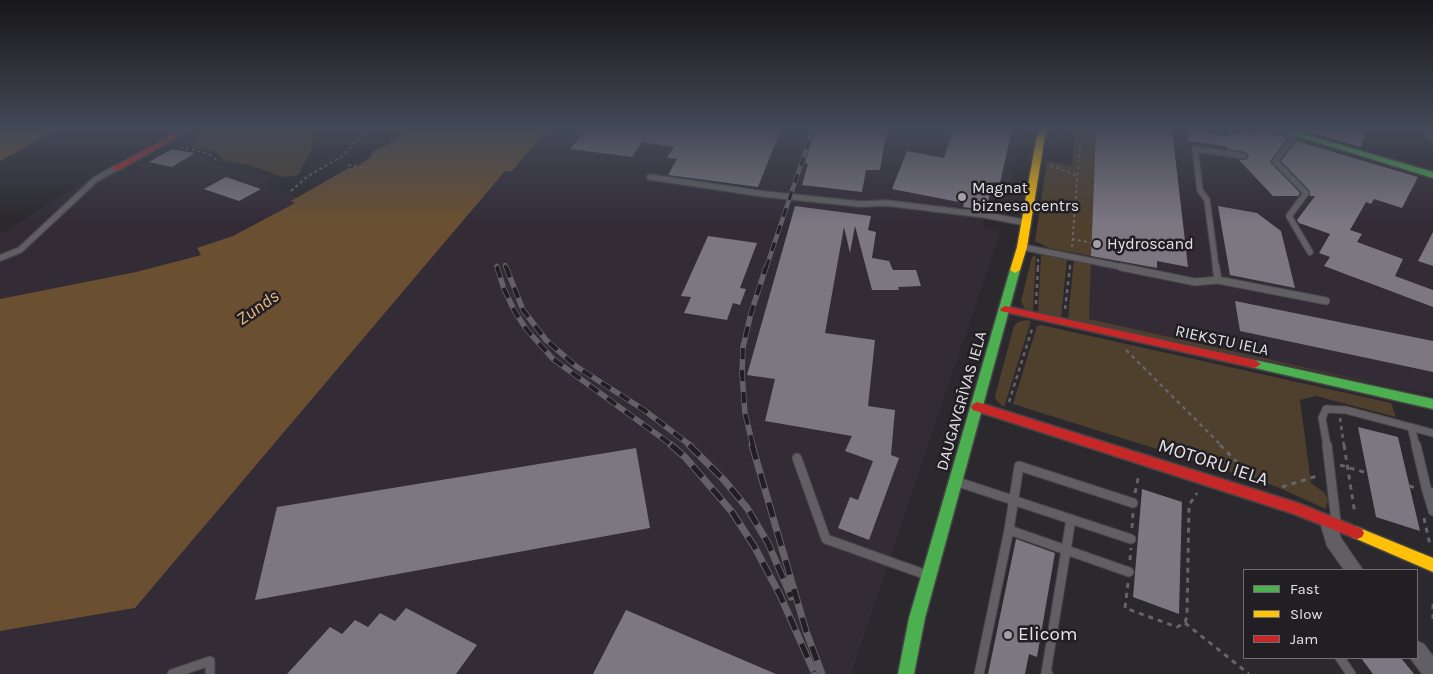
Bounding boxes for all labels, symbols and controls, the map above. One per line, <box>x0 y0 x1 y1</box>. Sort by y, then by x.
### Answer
place label: Magnat biznesa centrs <box>972 178 1079 216</box>
marker: Magnat biznesa centrs <box>956 191 968 203</box>
place label: Hydroscand <box>1107 234 1194 254</box>
marker: Hydroscand <box>1091 238 1103 250</box>
water label: Zunds <box>232 286 284 330</box>
street label: RIEKSTU IELA <box>1174 322 1270 360</box>
street label: DAUGAVGRĪVAS IELA <box>933 329 991 473</box>
street label: MOTORU IELA <box>1155 434 1271 492</box>
legend <box>1243 569 1418 659</box>
text: Fast <box>1290 580 1319 598</box>
text: Slow <box>1290 605 1322 623</box>
place label: Elicom <box>1018 624 1078 646</box>
marker: Elicom <box>1002 629 1014 641</box>
text: Jam <box>1290 630 1318 648</box>

